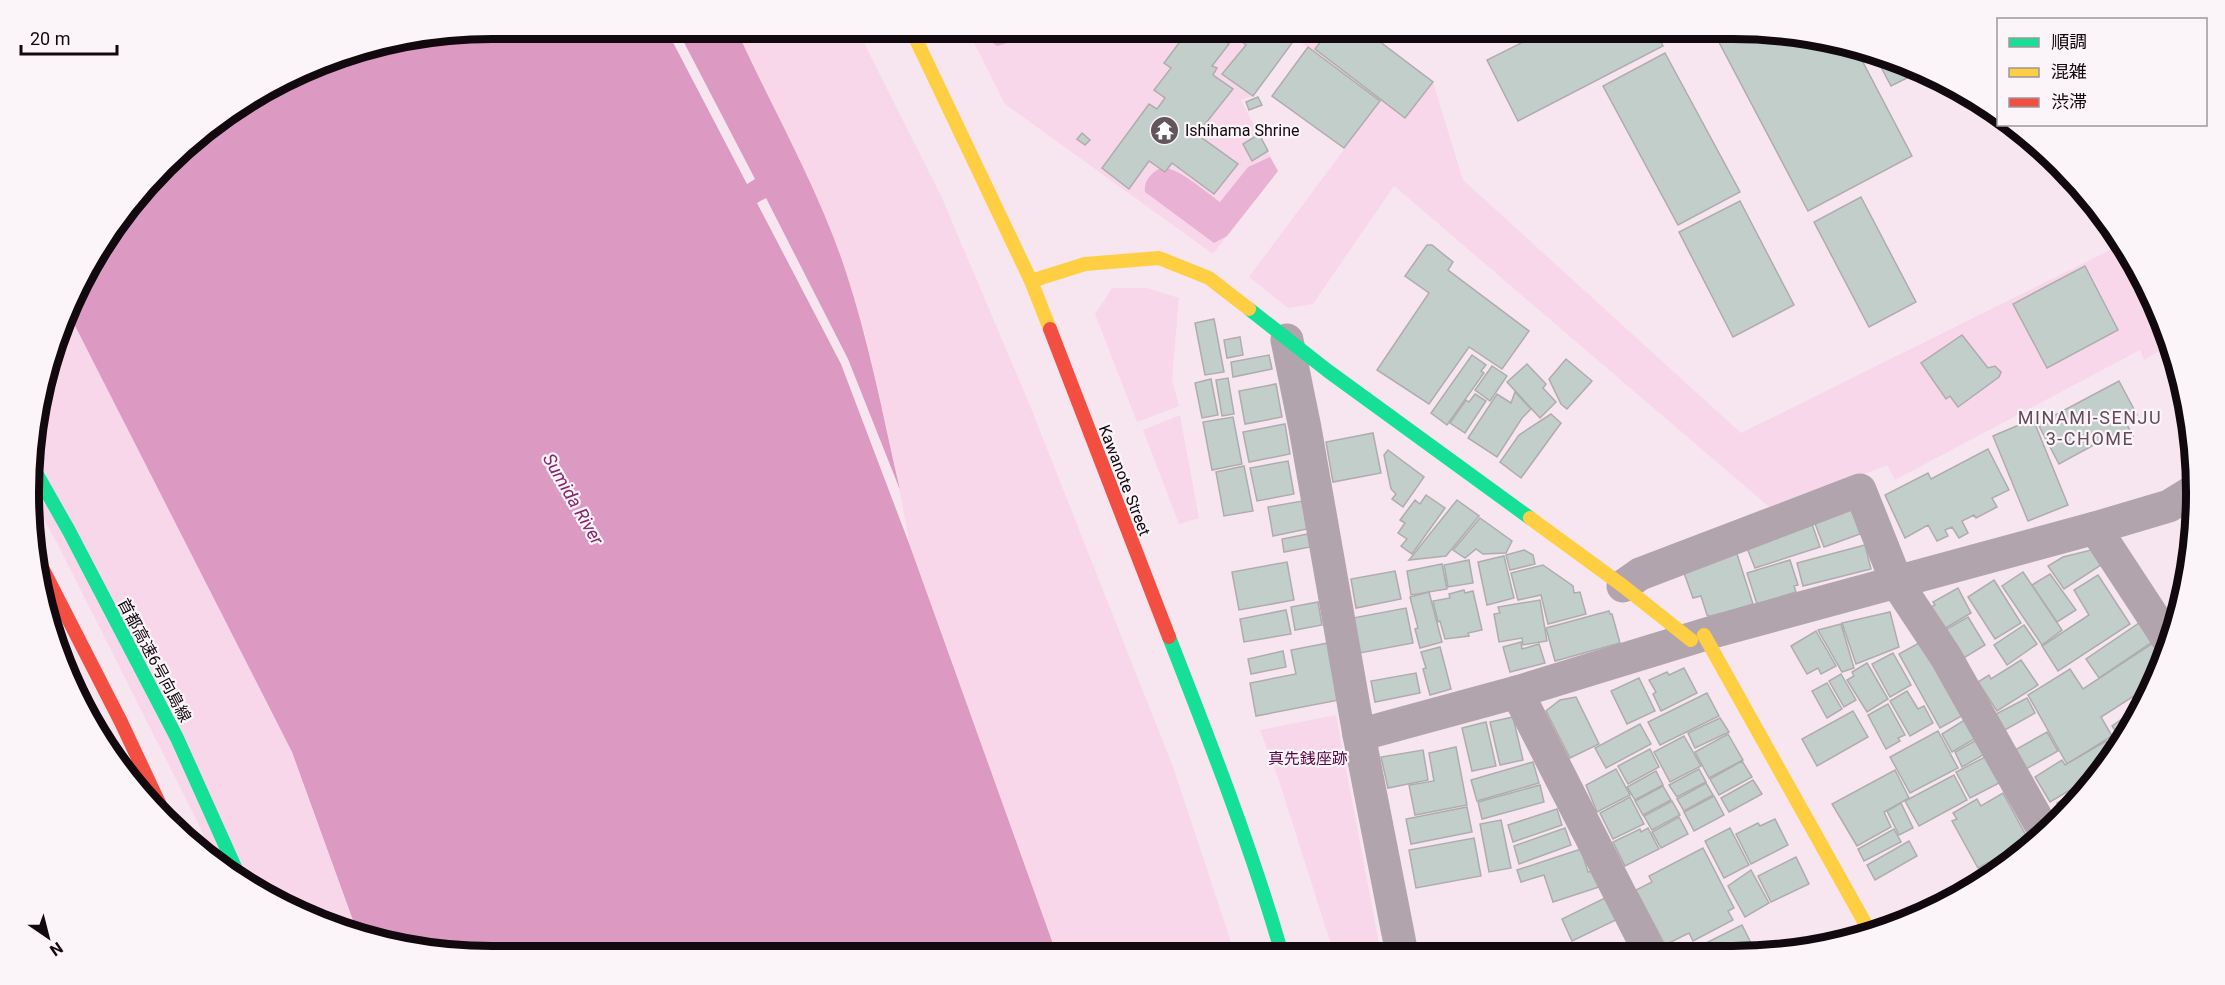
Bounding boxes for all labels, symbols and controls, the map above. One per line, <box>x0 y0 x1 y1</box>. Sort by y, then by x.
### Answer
scale bar <box>21 18 117 56</box>
legend <box>1997 18 2207 126</box>
text: 20 m <box>30 28 70 49</box>
text: 順調 <box>2051 31 2087 52</box>
text: 混雑 <box>2051 61 2087 82</box>
text: 渋滞 <box>2051 91 2087 112</box>
temple icon: Ishihama Shrine <box>1148 114 1180 146</box>
place label: Ishihama Shrine <box>1185 121 1299 140</box>
district label: MINAMI-SENJU 3-CHOME <box>2018 407 2162 449</box>
street label: Kawanote Street <box>1095 422 1154 538</box>
water label: Sumida River <box>539 449 609 549</box>
street label: 首都高速6号向島線 <box>114 595 195 725</box>
park label: 真先銭座跡 <box>1268 749 1348 768</box>
north arrow <box>18 907 78 967</box>
text: N <box>46 938 66 960</box>

